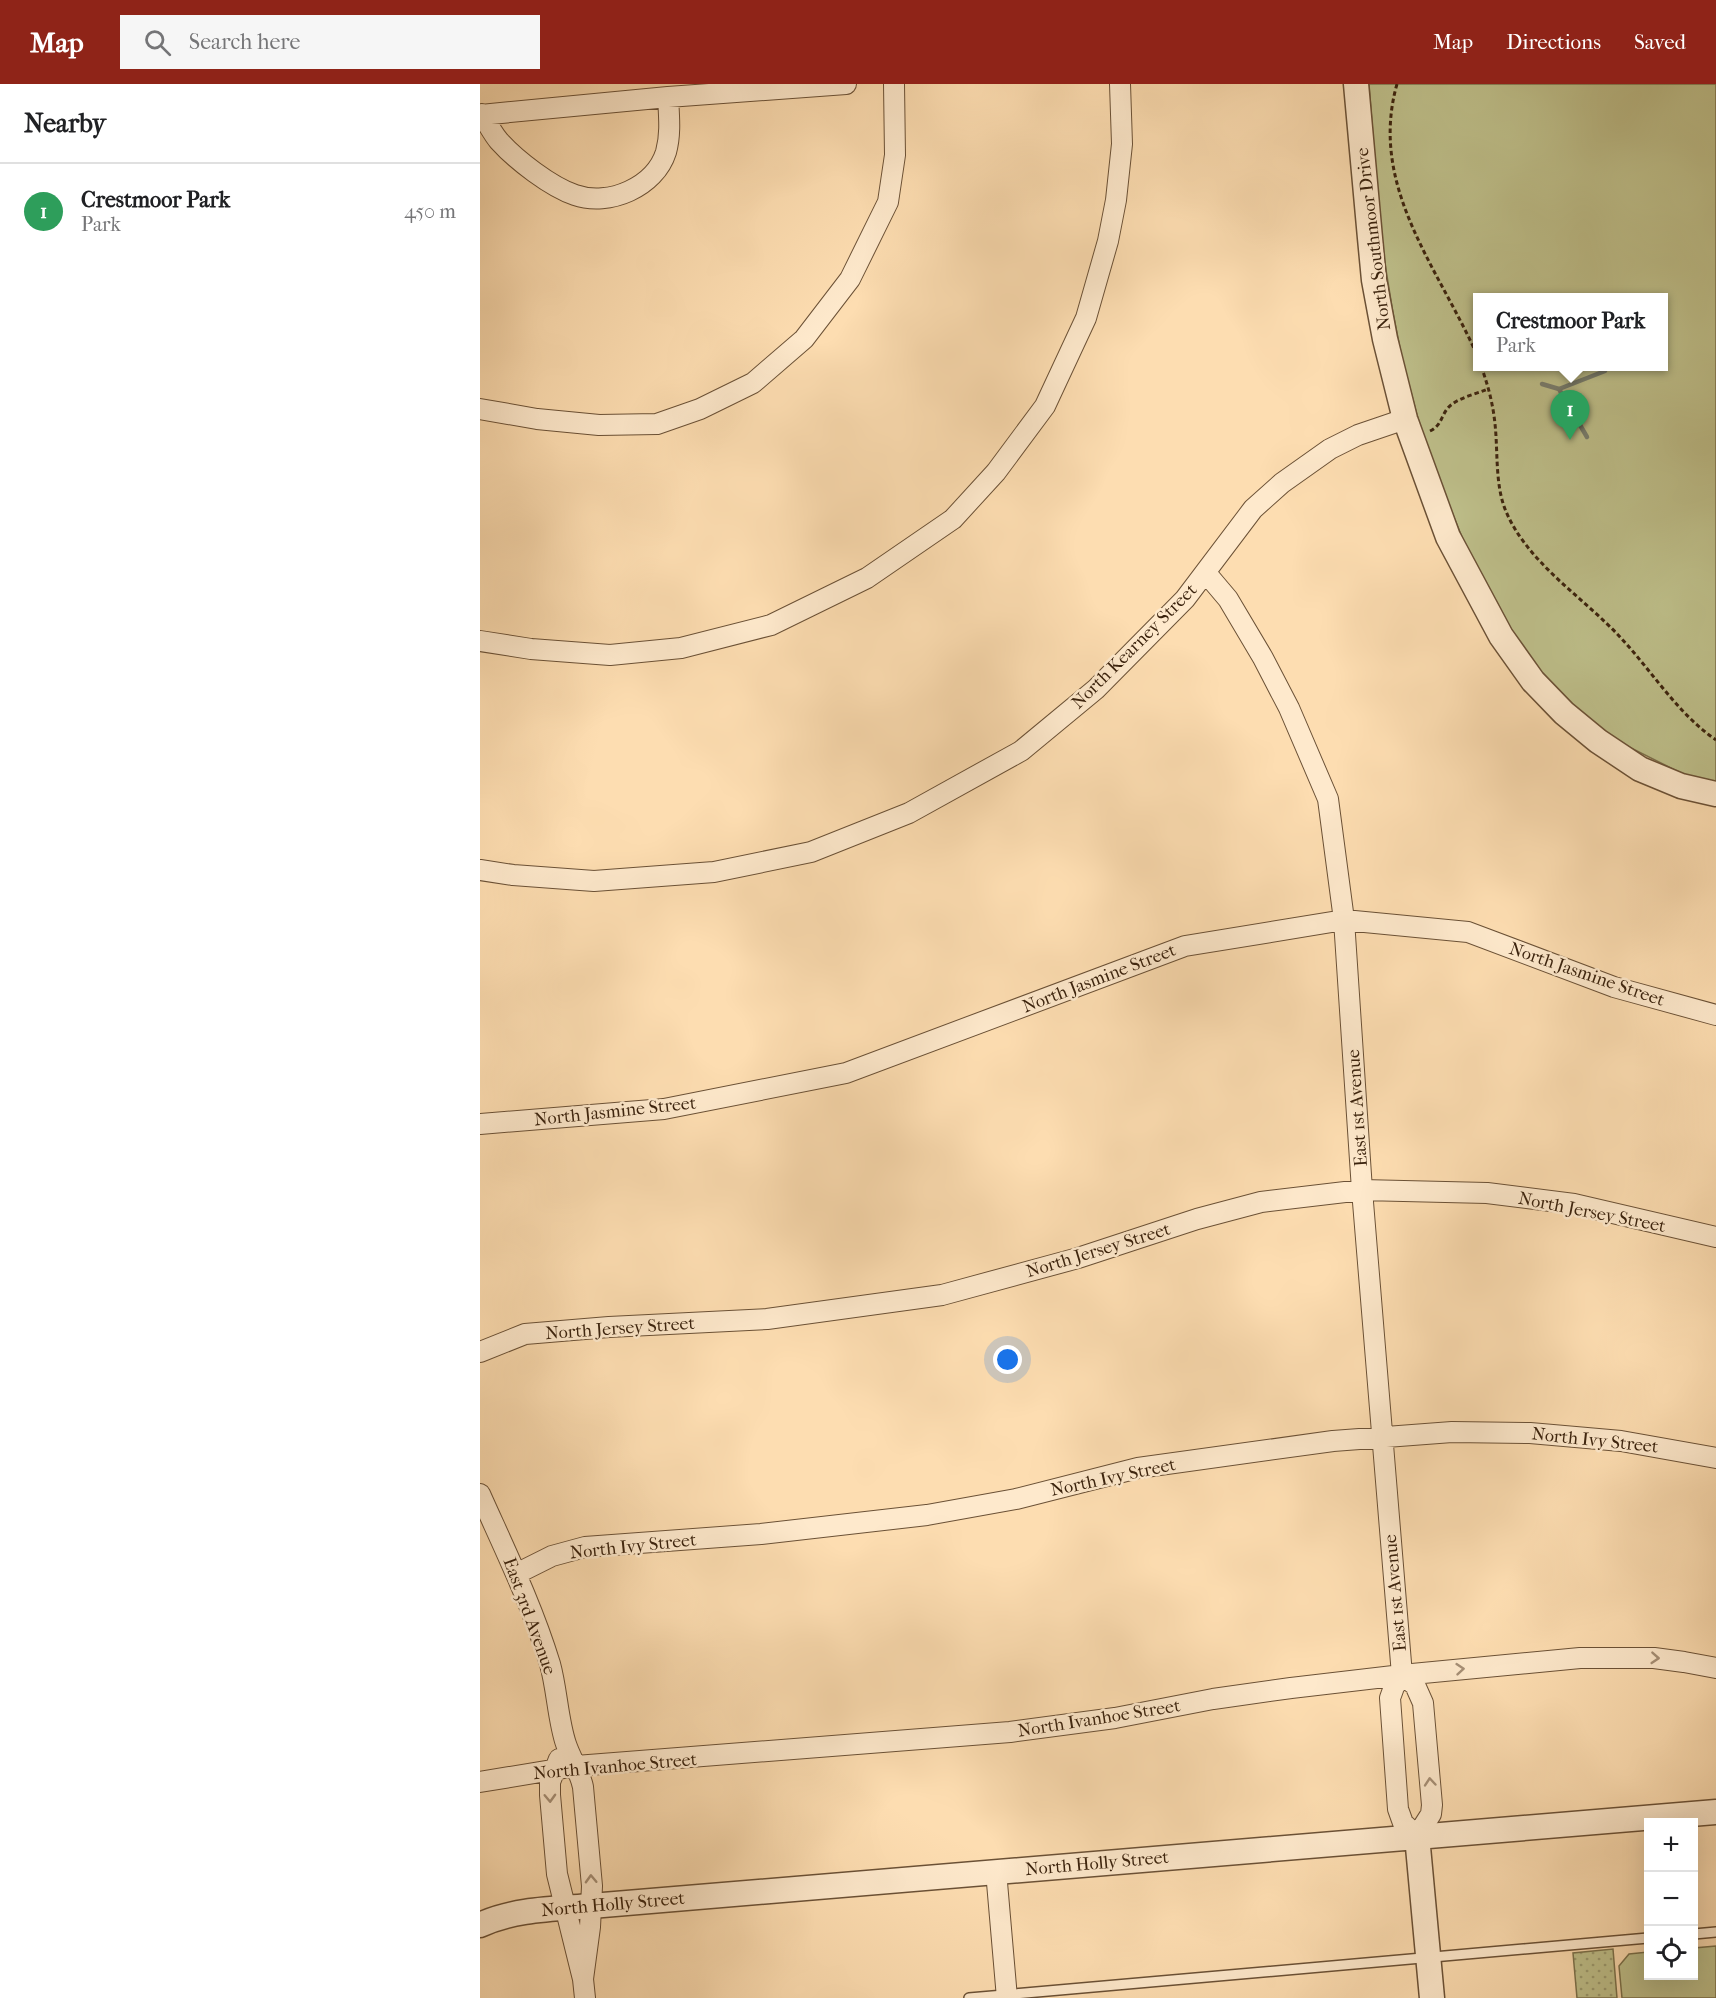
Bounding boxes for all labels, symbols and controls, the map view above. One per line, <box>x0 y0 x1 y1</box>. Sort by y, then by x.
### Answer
search box <box>120 15 540 69</box>
text: Map <box>30 26 84 59</box>
icon: search <box>141 26 174 59</box>
text: Search here <box>189 29 300 55</box>
text: Map <box>1433 30 1473 54</box>
text: Directions <box>1506 30 1601 54</box>
text: Saved <box>1634 30 1686 54</box>
text: Nearby <box>24 108 106 139</box>
street label: North Southmoor Drive <box>1352 146 1395 331</box>
text: Crestmoor Park <box>81 187 230 213</box>
text: 1 <box>40 200 47 223</box>
text: 450 m <box>404 200 456 223</box>
text: Park <box>81 213 121 236</box>
popup <box>1473 293 1668 371</box>
text: Crestmoor Park <box>1496 308 1645 334</box>
text: Park <box>1496 334 1536 357</box>
pin: 1 <box>1550 390 1590 440</box>
street label: North Kearney Street <box>1067 579 1202 713</box>
street label: North Jasmine Street <box>1506 938 1668 1011</box>
street label: North Jasmine Street <box>1019 939 1179 1017</box>
street label: East 1st Avenue <box>1343 1048 1372 1167</box>
street label: North Jasmine Street <box>533 1092 698 1130</box>
street label: North Jersey Street <box>1516 1188 1668 1237</box>
street label: North Jersey Street <box>1024 1218 1173 1282</box>
street label: North Jersey Street <box>545 1313 696 1344</box>
your location <box>993 1345 1022 1374</box>
street label: North Ivy Street <box>1531 1423 1660 1458</box>
street label: North Ivy Street <box>1049 1454 1178 1501</box>
street label: North Ivy Street <box>569 1529 698 1564</box>
street label: East 1st Avenue <box>1380 1533 1411 1652</box>
street label: East 3rd Avenue <box>499 1555 560 1678</box>
one-way arrow <box>1650 1652 1659 1665</box>
one-way arrow <box>1456 1663 1465 1676</box>
street label: North Ivanhoe Street <box>1016 1695 1182 1742</box>
street label: North Ivanhoe Street <box>532 1749 698 1784</box>
one-way arrow <box>1424 1777 1437 1787</box>
one-way arrow <box>544 1794 557 1803</box>
map controls <box>1644 1818 1698 1980</box>
button: + <box>1644 1818 1698 1872</box>
street label: North Holly Street <box>1024 1847 1170 1880</box>
button: − <box>1644 1872 1698 1926</box>
one-way arrow <box>585 1875 598 1884</box>
street label: North Holly Street <box>540 1888 686 1921</box>
button: locate <box>1644 1926 1698 1980</box>

